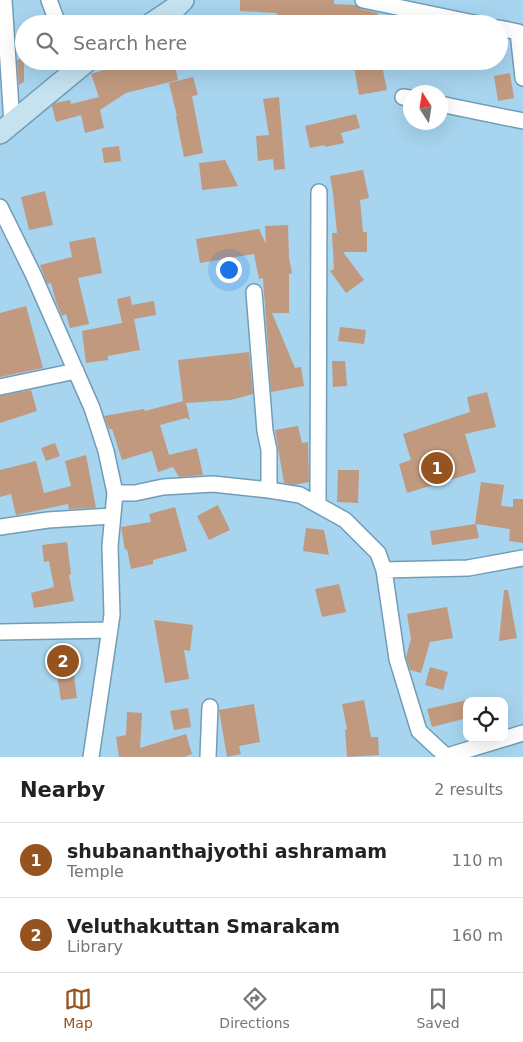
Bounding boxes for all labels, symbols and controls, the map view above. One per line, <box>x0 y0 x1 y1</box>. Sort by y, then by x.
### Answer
search box <box>15 15 508 70</box>
icon: search <box>33 29 61 57</box>
text: Search here <box>73 32 187 54</box>
north arrow <box>403 85 448 130</box>
your location <box>216 257 242 283</box>
pin: 1 <box>421 449 453 487</box>
pin: 2 <box>47 642 79 680</box>
map controls <box>463 697 508 742</box>
button: locate <box>463 697 508 742</box>
text: Nearby <box>20 778 105 802</box>
text: 2 results <box>434 780 503 799</box>
text: shubananthajyothi ashramam <box>67 840 387 862</box>
text: 1 <box>30 851 42 870</box>
text: 110 m <box>452 851 503 870</box>
text: Temple <box>67 862 124 881</box>
text: Veluthakuttan Smarakam <box>67 915 340 937</box>
text: 2 <box>30 926 42 945</box>
text: 160 m <box>452 926 503 945</box>
text: Library <box>67 937 123 956</box>
tab: Map <box>63 985 93 1031</box>
tab: Directions <box>219 985 290 1031</box>
tab: Saved <box>416 985 460 1031</box>

